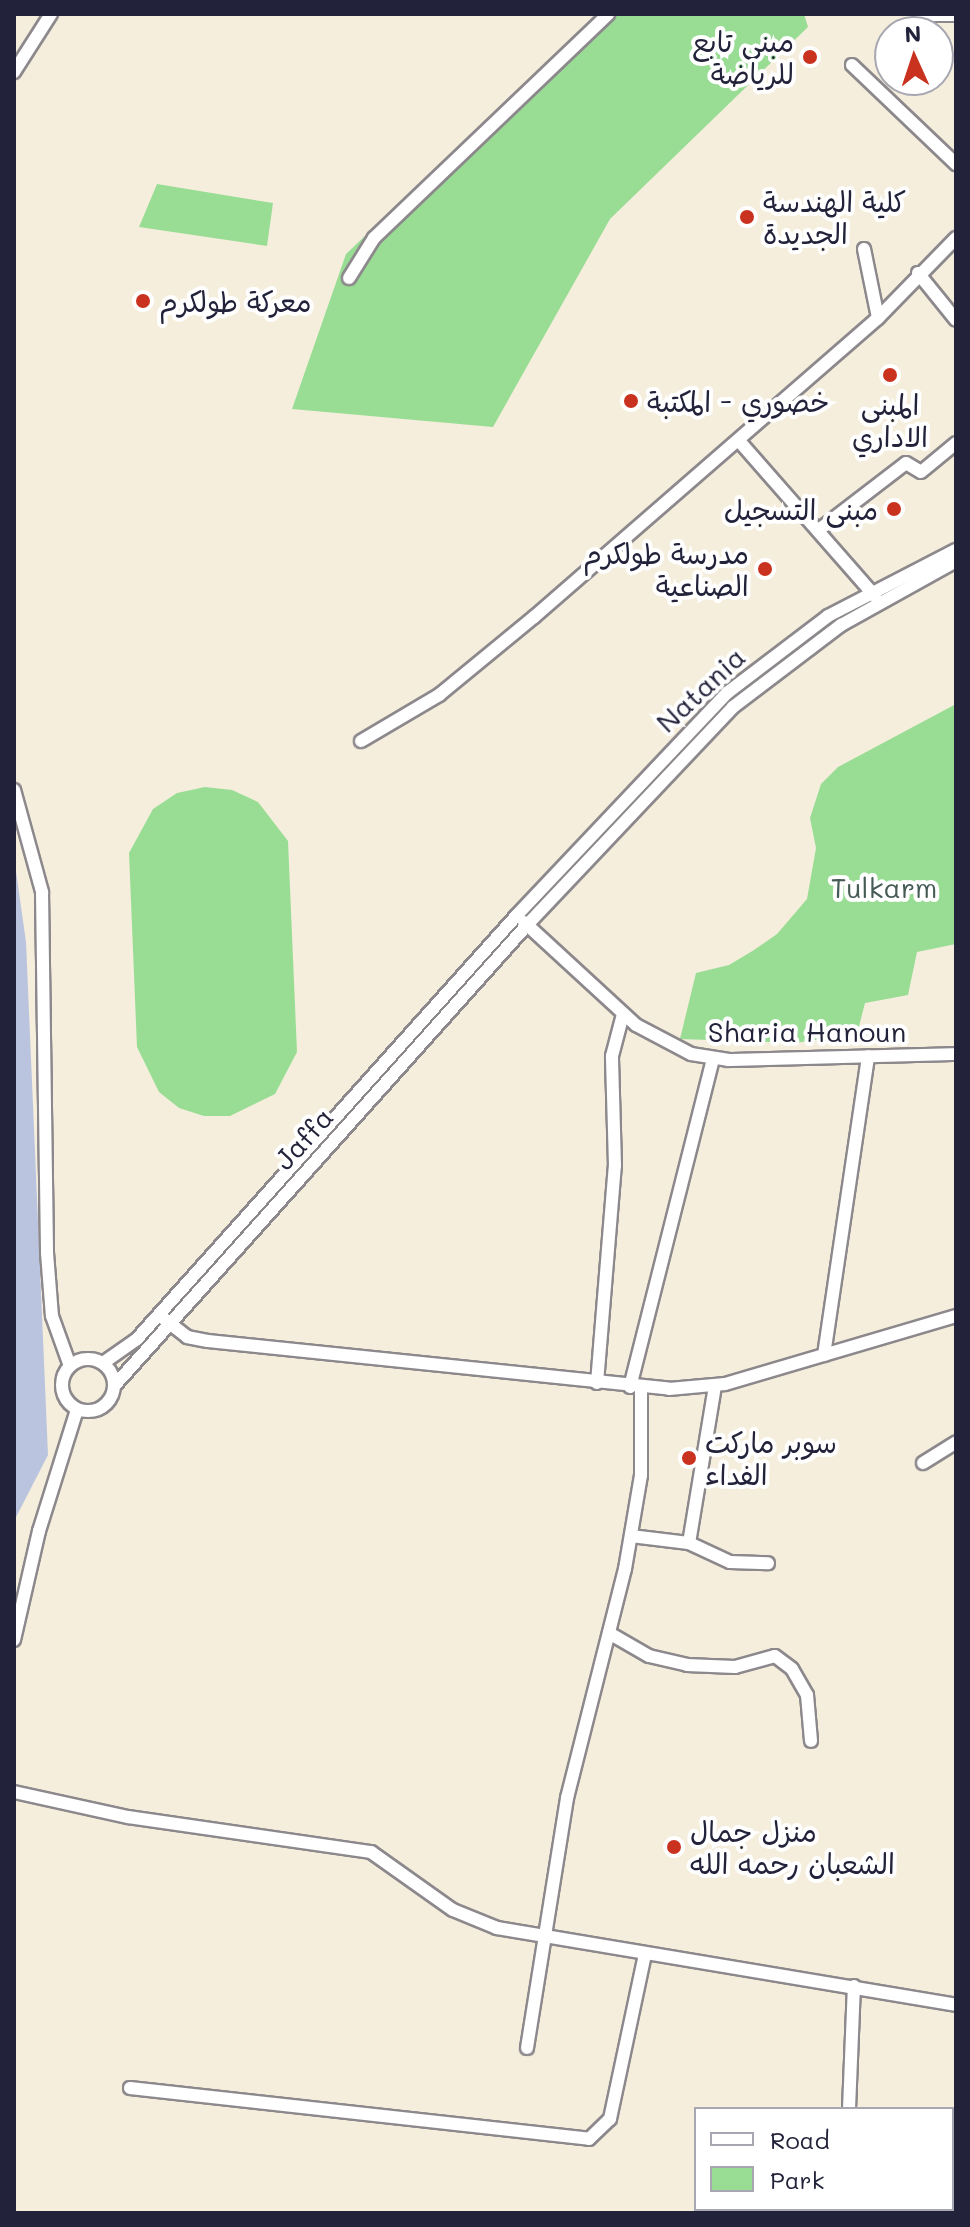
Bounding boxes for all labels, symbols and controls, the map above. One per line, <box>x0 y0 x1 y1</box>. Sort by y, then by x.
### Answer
north arrow <box>874 16 954 96</box>
text: N <box>904 19 922 48</box>
place label: مبنى تابع للرياضة <box>692 24 794 90</box>
marker: مبنى تابع للرياضة <box>801 48 819 66</box>
place label: كلية الهندسة الجديدة <box>763 184 906 250</box>
marker: كلية الهندسة الجديدة <box>738 208 756 226</box>
place label: معركة طولكرم <box>159 284 312 318</box>
marker: معركة طولكرم <box>134 292 152 310</box>
marker: المبنى الاداري <box>881 366 899 384</box>
place label: خصوري - المكتبة <box>647 384 829 418</box>
place label: المبنى الاداري <box>852 387 928 453</box>
marker: خصوري - المكتبة <box>622 392 640 410</box>
place label: مبنى التسجيل <box>724 492 878 526</box>
marker: مبنى التسجيل <box>885 500 903 518</box>
place label: مدرسة طولكرم الصناعية <box>583 536 749 602</box>
marker: مدرسة طولكرم الصناعية <box>756 560 774 578</box>
street label: Natania <box>649 639 751 739</box>
park label: Tulkarm <box>831 870 937 904</box>
street label: Sharia Hanoun <box>708 1014 906 1048</box>
street label: Jaffa <box>266 1100 340 1176</box>
place label: سوبر ماركت الفداء <box>705 1425 837 1491</box>
marker: سوبر ماركت الفداء <box>680 1449 698 1467</box>
place label: منزل جمال الشعبان رحمه الله <box>690 1814 895 1880</box>
marker: منزل جمال الشعبان رحمه الله <box>665 1838 683 1856</box>
legend <box>694 2107 954 2211</box>
text: Road <box>770 2124 830 2155</box>
text: Park <box>770 2164 824 2195</box>

